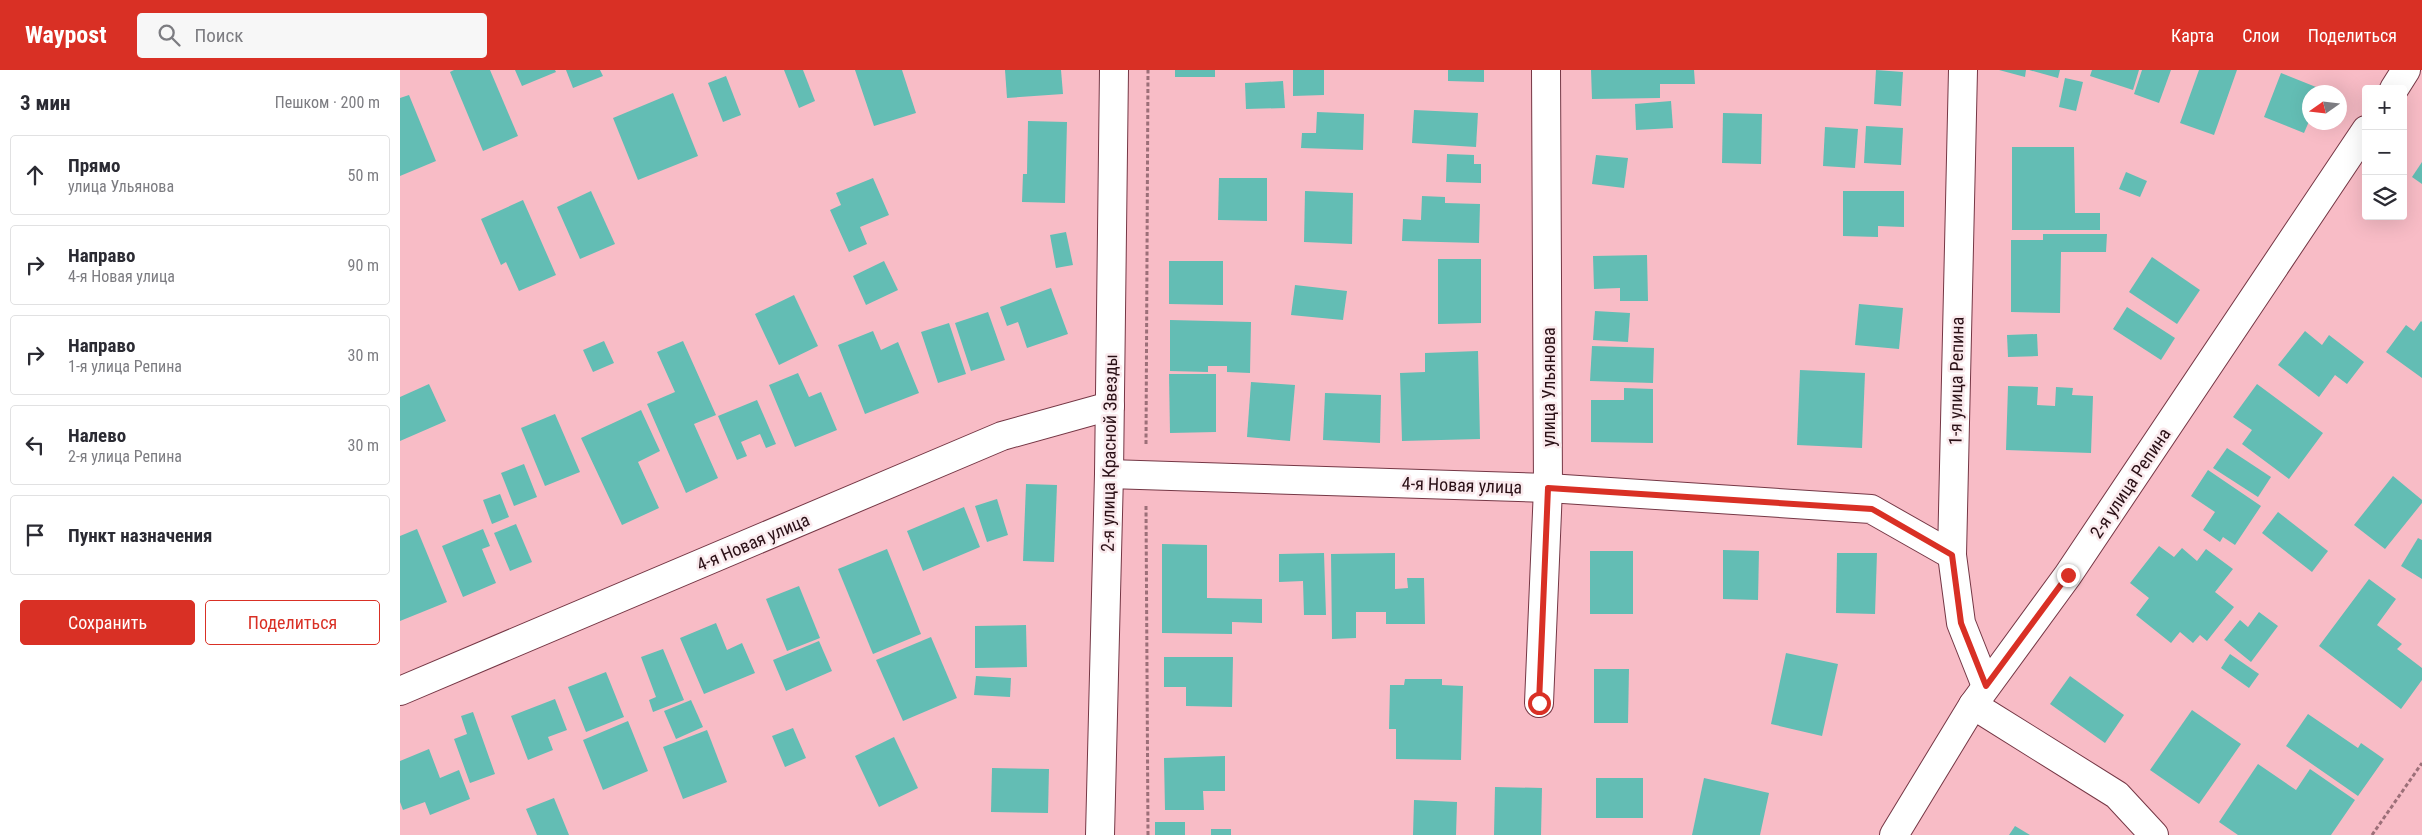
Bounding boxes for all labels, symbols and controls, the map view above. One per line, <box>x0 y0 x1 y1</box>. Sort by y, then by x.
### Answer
search box <box>137 13 487 58</box>
text: Waypost <box>25 21 107 49</box>
icon: search <box>155 21 183 49</box>
text: Поиск <box>195 24 243 47</box>
text: Карта <box>2171 25 2214 46</box>
text: Слои <box>2242 25 2280 46</box>
text: Поделиться <box>2308 25 2397 46</box>
north arrow <box>2302 85 2347 130</box>
map controls <box>2362 85 2407 220</box>
button: + <box>2362 85 2407 130</box>
text: 3 мин <box>20 91 70 115</box>
text: Пешком · 200 m <box>275 93 380 112</box>
button: − <box>2362 130 2407 175</box>
text: Прямо <box>68 154 121 177</box>
icon: ahead <box>21 161 49 189</box>
text: 50 m <box>347 166 379 185</box>
button: layers <box>2362 175 2407 220</box>
text: улица Ульянова <box>68 177 174 196</box>
text: Направо <box>68 244 135 267</box>
icon: right <box>21 251 49 279</box>
text: 90 m <box>347 256 379 275</box>
text: 4-я Новая улица <box>68 267 175 286</box>
street label: 1-я улица Репина <box>1944 317 1968 445</box>
street label: улица Ульянова <box>1538 327 1559 447</box>
text: Направо <box>68 334 135 357</box>
icon: right <box>21 341 49 369</box>
text: 30 m <box>347 346 379 365</box>
street label: 2-я улица Красной Звезды <box>1097 354 1121 552</box>
text: 1-я улица Репина <box>68 357 182 376</box>
text: Налево <box>68 424 126 447</box>
street label: 2-я улица Репина <box>2085 424 2175 542</box>
icon: left <box>21 431 49 459</box>
text: 30 m <box>347 436 379 455</box>
text: 2-я улица Репина <box>68 447 182 466</box>
street label: 4-я Новая улица <box>1401 472 1523 498</box>
street label: 4-я Новая улица <box>693 509 813 575</box>
icon: arrive <box>21 521 49 549</box>
text: Пункт назначения <box>68 524 212 547</box>
route end <box>2057 564 2080 587</box>
button: Сохранить <box>20 600 195 645</box>
button: Поделиться <box>205 600 380 645</box>
route start <box>1528 692 1551 715</box>

